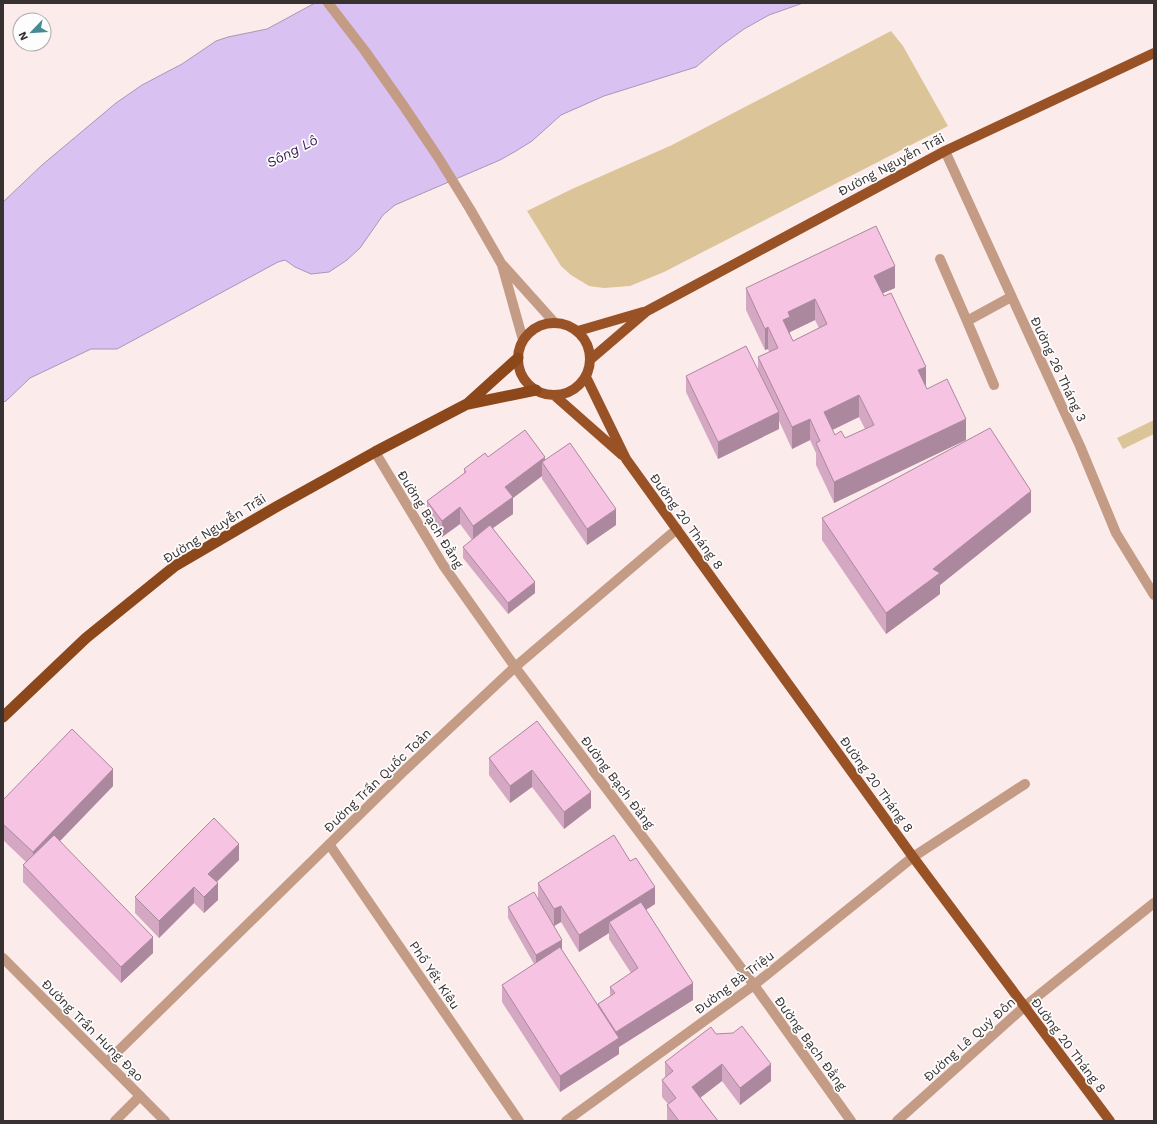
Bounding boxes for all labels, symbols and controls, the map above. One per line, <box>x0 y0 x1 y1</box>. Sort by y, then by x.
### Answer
north arrow <box>12 12 52 52</box>
text: N <box>16 30 31 42</box>
street label: Đường Nguyễn Trãi <box>835 129 947 199</box>
water label: Sông Lô <box>264 131 320 171</box>
street label: Đường 26 Tháng 3 <box>1028 314 1090 424</box>
street label: Đường Bạch Đằng <box>394 468 467 571</box>
street label: Đường 20 Tháng 8 <box>647 470 726 572</box>
street label: Đường Nguyễn Trãi <box>160 490 268 566</box>
street label: Đường Trần Quốc Toản <box>321 725 434 835</box>
street label: Đường Bạch Đằng <box>578 733 657 832</box>
street label: Đường 20 Tháng 8 <box>837 733 916 835</box>
street label: Phố Yết Kiêu <box>406 938 463 1012</box>
street label: Đường Bà Triệu <box>692 948 777 1017</box>
street label: Đường Trần Hưng Đạo <box>39 976 147 1085</box>
street label: Đường Bạch Đằng <box>772 993 850 1093</box>
street label: Đường Lê Quý Đôn <box>920 994 1018 1085</box>
street label: Đường 20 Tháng 8 <box>1028 995 1109 1096</box>

